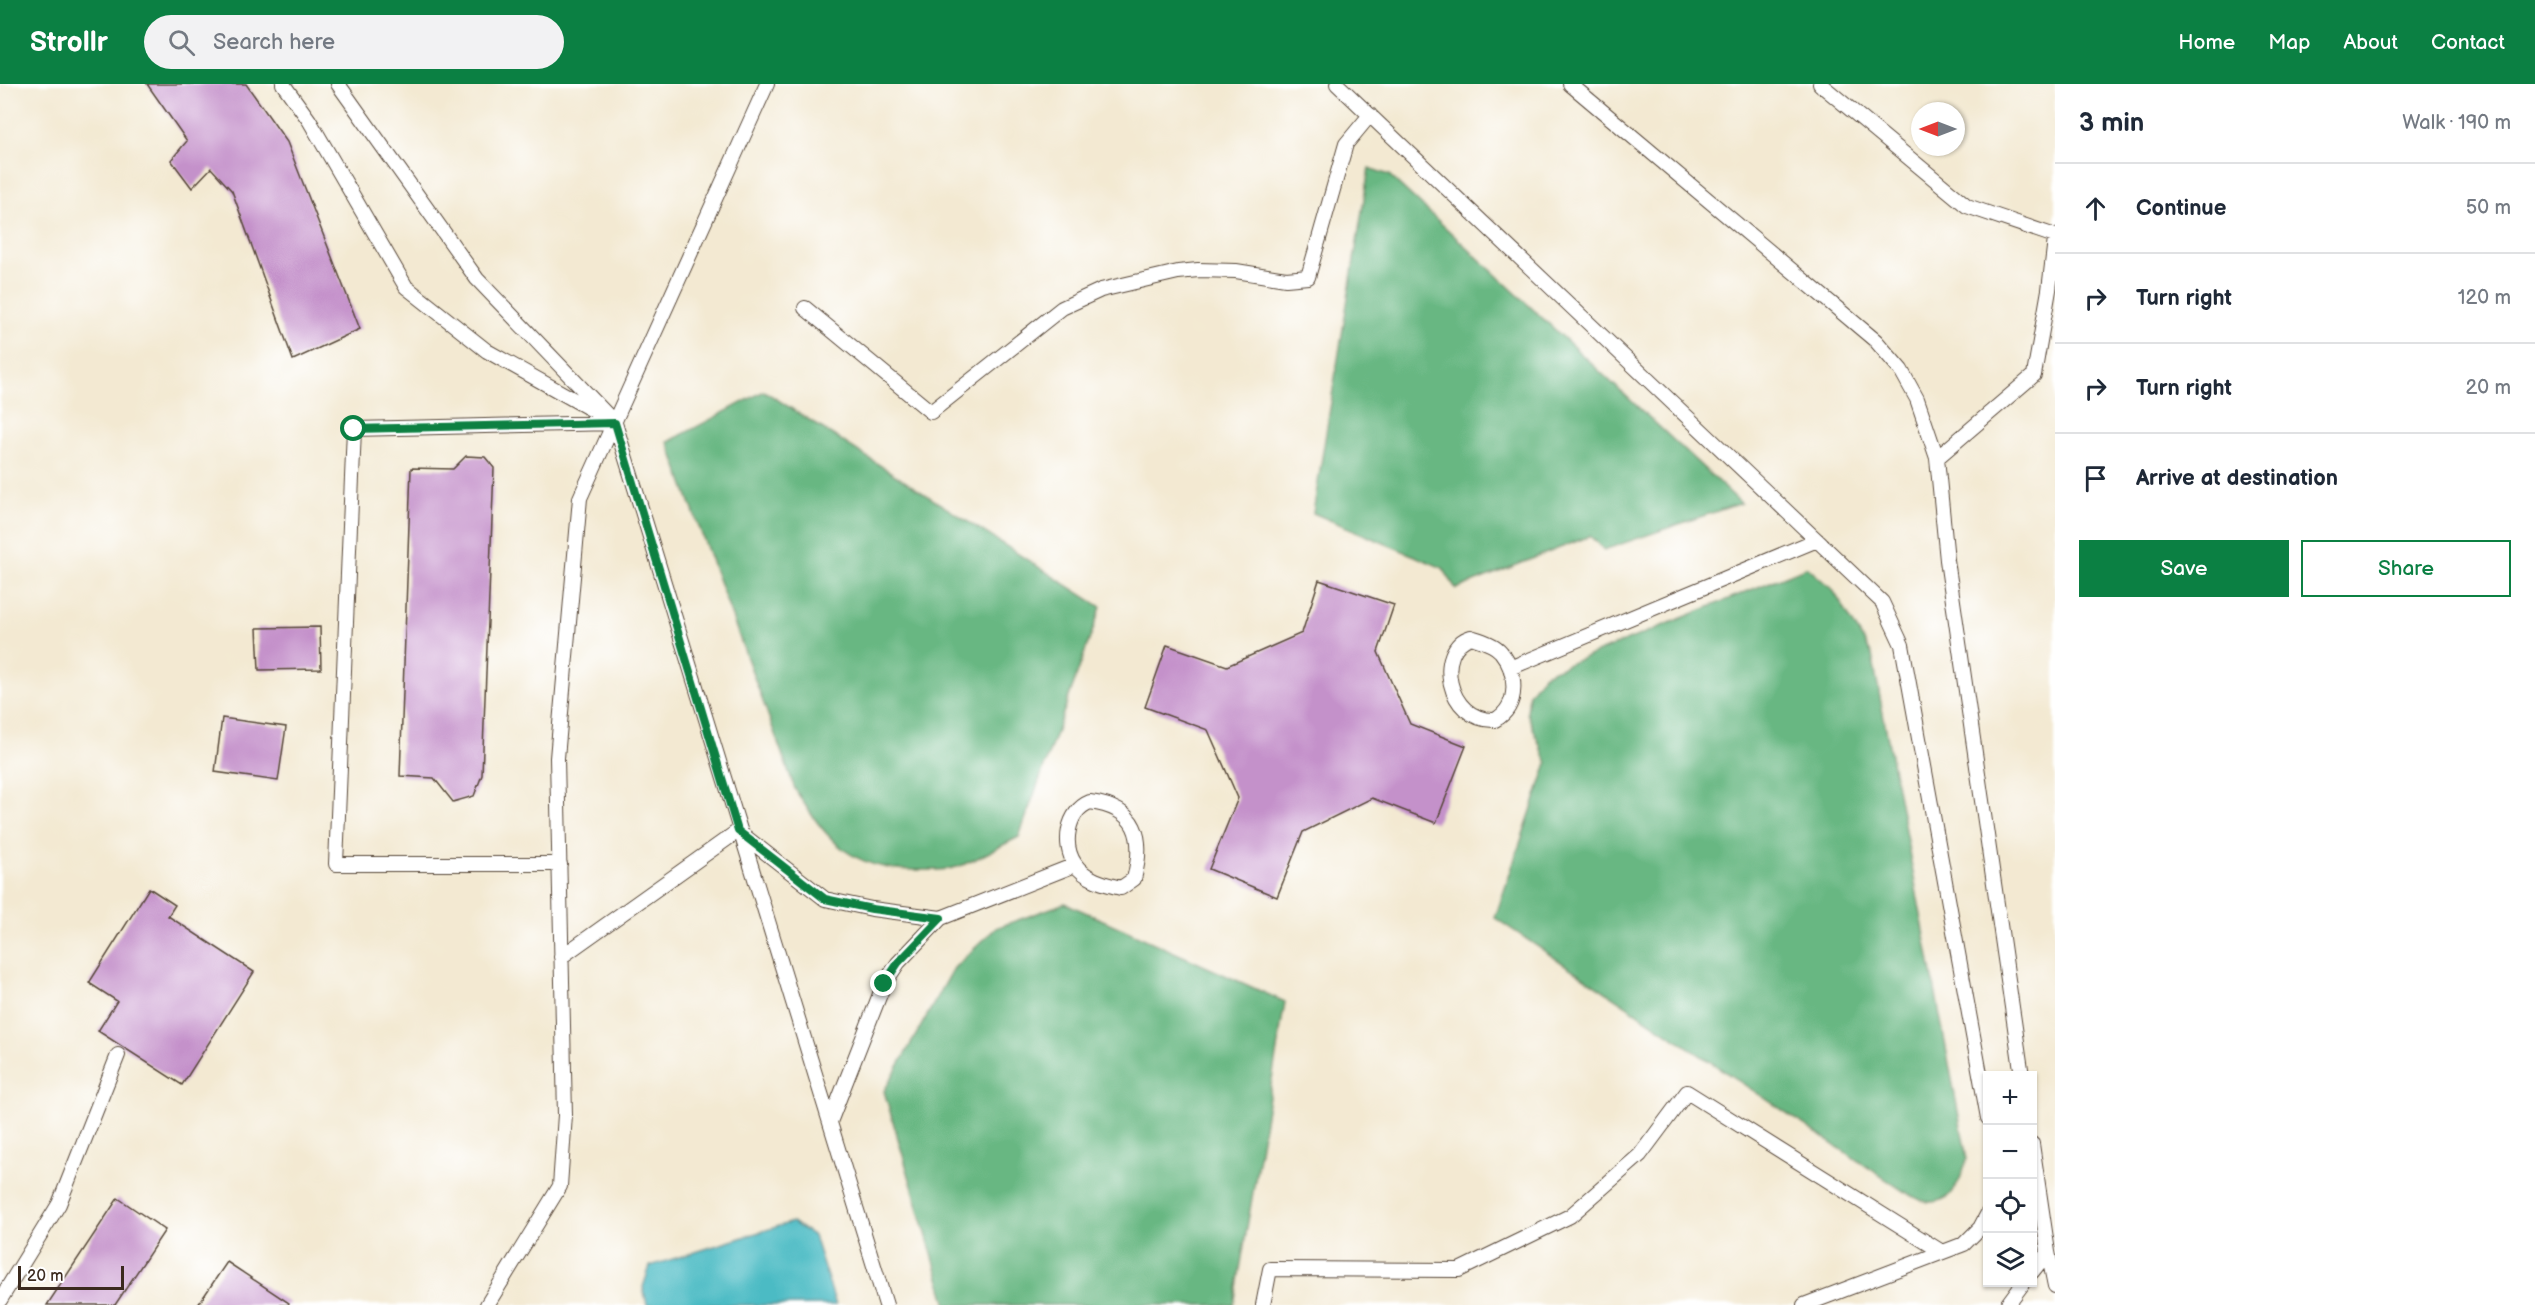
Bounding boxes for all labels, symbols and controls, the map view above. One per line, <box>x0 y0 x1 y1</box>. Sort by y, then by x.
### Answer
search box <box>144 15 564 69</box>
text: Strollr <box>30 26 108 59</box>
icon: search <box>165 26 198 59</box>
text: Search here <box>213 29 335 56</box>
text: Home <box>2178 30 2235 55</box>
text: Map <box>2268 30 2310 55</box>
text: About <box>2343 30 2398 55</box>
text: Contact <box>2431 30 2505 55</box>
north arrow <box>1911 102 1965 156</box>
text: 3 min <box>2079 108 2144 139</box>
text: Walk · 190 m <box>2402 111 2511 135</box>
icon: ahead <box>2079 192 2112 225</box>
text: Continue <box>2136 195 2226 222</box>
text: 50 m <box>2466 196 2511 220</box>
icon: right <box>2079 282 2112 315</box>
text: Turn right <box>2136 285 2232 312</box>
text: 120 m <box>2458 286 2511 310</box>
icon: right <box>2079 372 2112 405</box>
text: Turn right <box>2136 375 2232 402</box>
text: 20 m <box>2466 376 2511 400</box>
route start <box>340 415 366 441</box>
icon: arrive <box>2079 462 2112 495</box>
text: Arrive at destination <box>2136 465 2338 492</box>
button: Save <box>2079 540 2289 597</box>
button: Share <box>2301 540 2511 597</box>
route end <box>870 970 896 996</box>
map controls <box>1983 1071 2037 1287</box>
button: + <box>1983 1071 2037 1125</box>
button: − <box>1983 1125 2037 1179</box>
button: locate <box>1983 1179 2037 1233</box>
button: layers <box>1983 1233 2037 1287</box>
scale bar <box>18 1263 124 1290</box>
text: 20 m <box>27 1267 63 1286</box>

